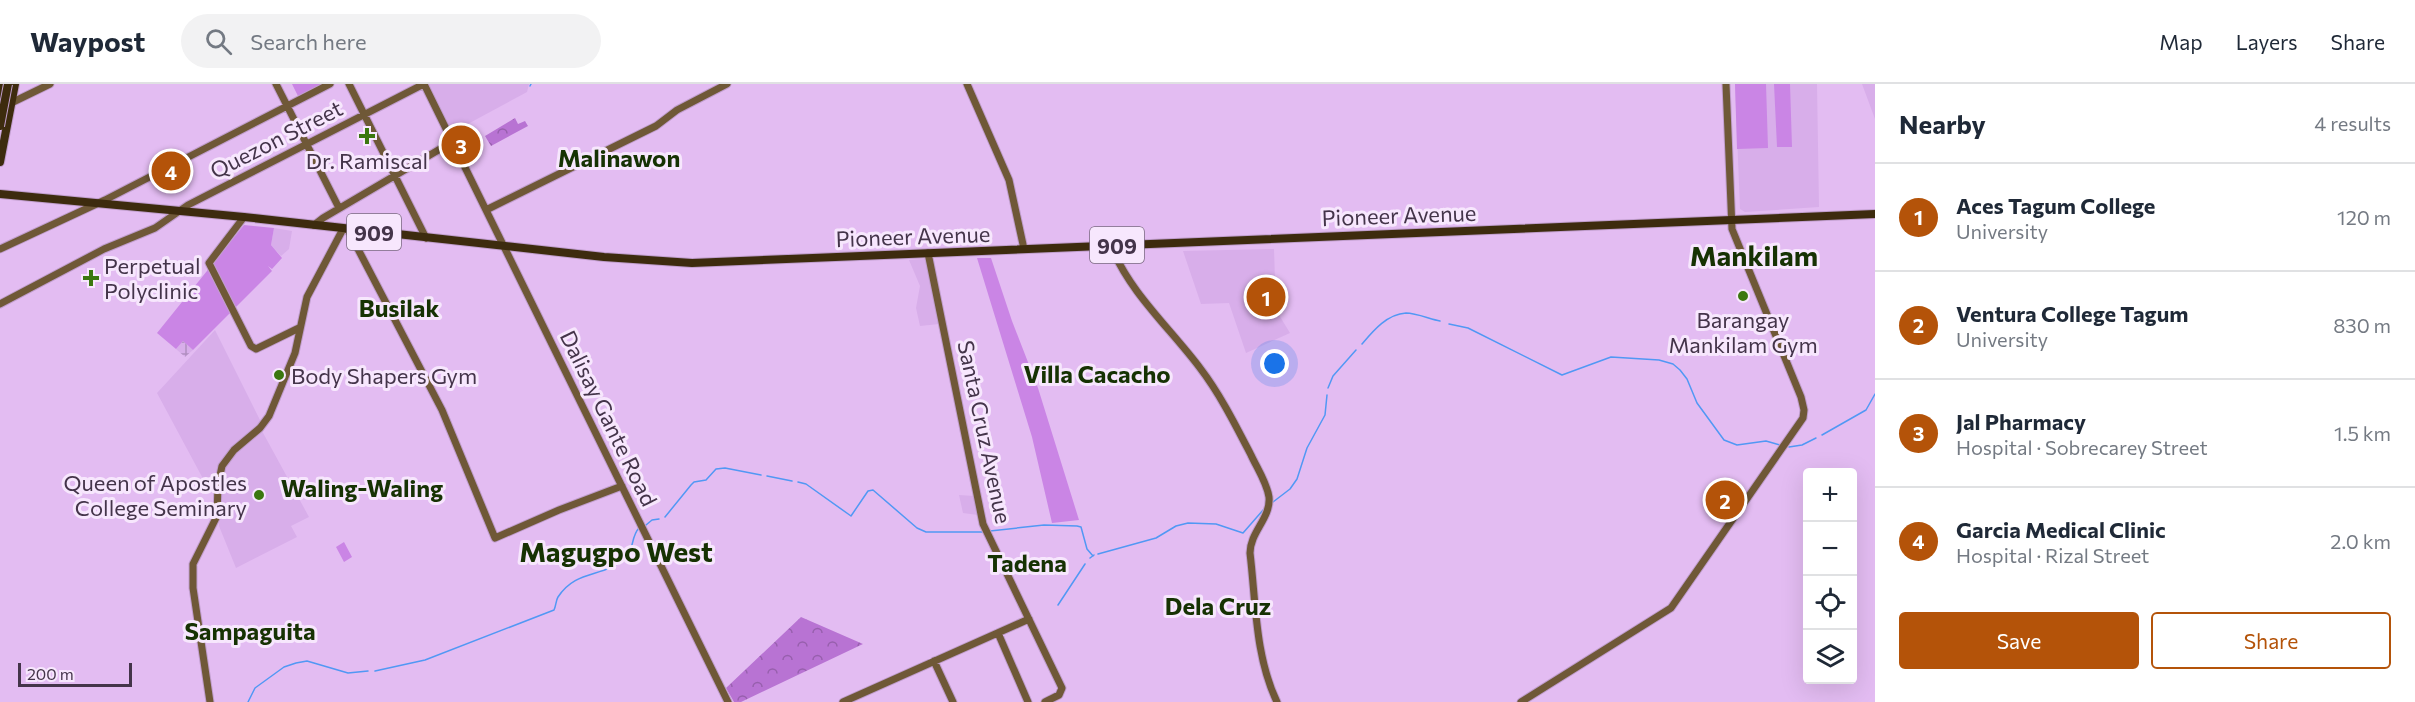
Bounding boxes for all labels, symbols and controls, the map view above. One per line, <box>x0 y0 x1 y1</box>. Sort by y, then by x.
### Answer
search box <box>181 14 601 68</box>
text: Waypost <box>30 24 145 58</box>
icon: search <box>202 25 235 58</box>
text: Search here <box>250 28 367 55</box>
text: Map <box>2159 29 2203 54</box>
text: Layers <box>2236 29 2298 54</box>
text: Share <box>2331 29 2385 54</box>
street label: Quezon Street <box>205 94 347 184</box>
text: Nearby <box>1899 108 1986 139</box>
text: 4 results <box>2314 111 2391 135</box>
pin: 3 <box>442 122 480 168</box>
marker: Dr. Ramiscal <box>358 127 376 145</box>
district label: Malinawon <box>558 143 680 172</box>
place label: Dr. Ramiscal <box>306 147 428 174</box>
pin: 4 <box>152 148 190 194</box>
text: Aces Tagum College <box>1956 192 2155 219</box>
street label: Pioneer Avenue <box>1321 199 1477 231</box>
text: 1 <box>1914 205 1923 229</box>
text: 120 m <box>2337 205 2391 229</box>
road number: 909 <box>347 214 401 250</box>
text: University <box>1956 219 2048 243</box>
street label: Pioneer Avenue <box>835 220 991 252</box>
road number: 909 <box>1090 227 1144 263</box>
district label: Mankilam <box>1690 238 1818 272</box>
place label: Perpetual Polyclinic <box>104 252 201 304</box>
marker: Perpetual Polyclinic <box>82 269 100 287</box>
pin: 1 <box>1246 274 1286 320</box>
marker: Barangay Mankilam Gym <box>1736 289 1750 303</box>
district label: Busilak <box>359 293 439 322</box>
text: Ventura College Tagum <box>1956 300 2188 327</box>
place label: Barangay Mankilam Gym <box>1668 306 1818 358</box>
text: 2 <box>1913 313 1924 337</box>
text: 830 m <box>2333 313 2391 337</box>
street label: Dalisay Gante Road <box>555 326 663 510</box>
text: University <box>1956 327 2048 351</box>
street label: Santa Cruz Avenue <box>952 338 1018 526</box>
your location <box>1260 349 1289 378</box>
district label: Villa Cacacho <box>1023 359 1171 388</box>
place label: Body Shapers Gym <box>291 362 477 389</box>
marker: Body Shapers Gym <box>272 368 286 382</box>
text: Jal Pharmacy <box>1956 408 2086 435</box>
text: 3 <box>1913 421 1924 445</box>
text: 1.5 km <box>2334 421 2391 445</box>
text: Hospital · Sobrecarey Street <box>1956 435 2208 459</box>
map controls <box>1803 468 1857 684</box>
button: + <box>1803 468 1857 522</box>
place label: Queen of Apostles College Seminary <box>64 469 247 521</box>
district label: Waling-Waling <box>281 473 443 502</box>
pin: 2 <box>1706 478 1744 522</box>
marker: Queen of Apostles College Seminary <box>252 488 266 502</box>
text: Garcia Medical Clinic <box>1956 516 2166 543</box>
button: − <box>1803 522 1857 576</box>
text: 4 <box>1912 529 1925 553</box>
text: 2.0 km <box>2330 529 2391 553</box>
district label: Magugpo West <box>519 534 713 568</box>
text: Hospital · Rizal Street <box>1956 543 2149 567</box>
district label: Tadena <box>987 548 1067 577</box>
button: locate <box>1803 576 1857 630</box>
district label: Dela Cruz <box>1165 591 1271 620</box>
button: Save <box>1899 612 2139 669</box>
button: Share <box>2151 612 2391 669</box>
district label: Sampaguita <box>184 616 316 645</box>
button: layers <box>1803 630 1857 684</box>
scale bar <box>18 660 132 688</box>
text: 200 m <box>27 664 74 683</box>

